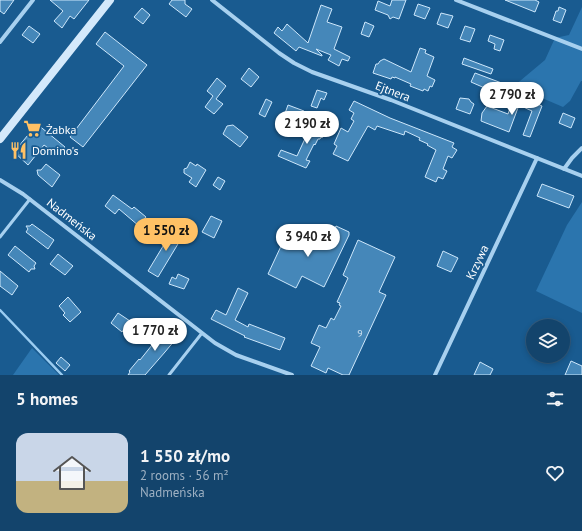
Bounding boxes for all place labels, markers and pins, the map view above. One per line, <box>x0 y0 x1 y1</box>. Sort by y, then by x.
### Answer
pin: 2 790 zł <box>471 82 553 116</box>
pin: 2 190 zł <box>266 111 348 145</box>
supermarket icon: Żabka <box>23 119 43 139</box>
place label: Żabka <box>46 122 76 137</box>
restaurant icon: Domino's <box>9 140 29 160</box>
place label: Domino's <box>32 143 79 158</box>
pin: 1 550 zł <box>125 218 207 252</box>
pin: 3 940 zł <box>267 224 349 258</box>
pin: 1 770 zł <box>114 318 196 352</box>

